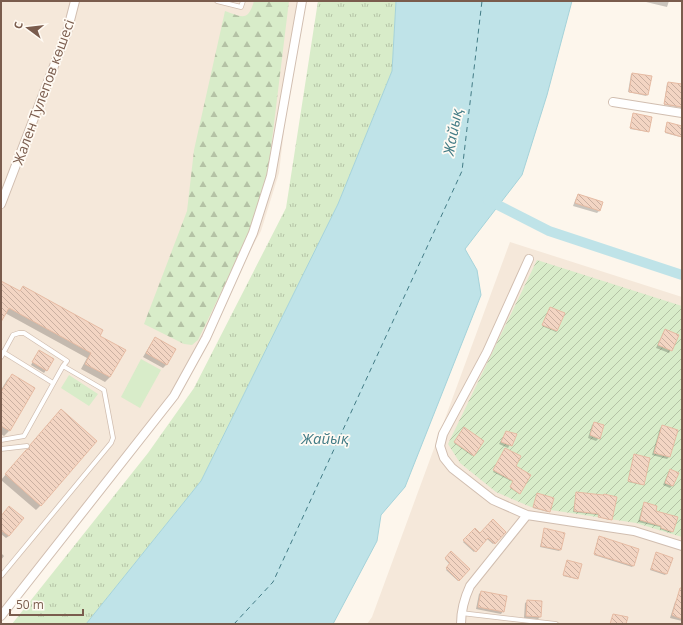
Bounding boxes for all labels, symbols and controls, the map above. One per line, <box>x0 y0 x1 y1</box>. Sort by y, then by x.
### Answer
north arrow <box>8 8 48 48</box>
street label: Жален Тулепов көшесі <box>8 17 78 167</box>
text: С <box>10 20 26 31</box>
water label: Жайық <box>437 107 466 158</box>
water label: Жайық <box>300 428 349 448</box>
scale bar <box>10 591 83 617</box>
text: 50 m <box>16 596 44 613</box>

